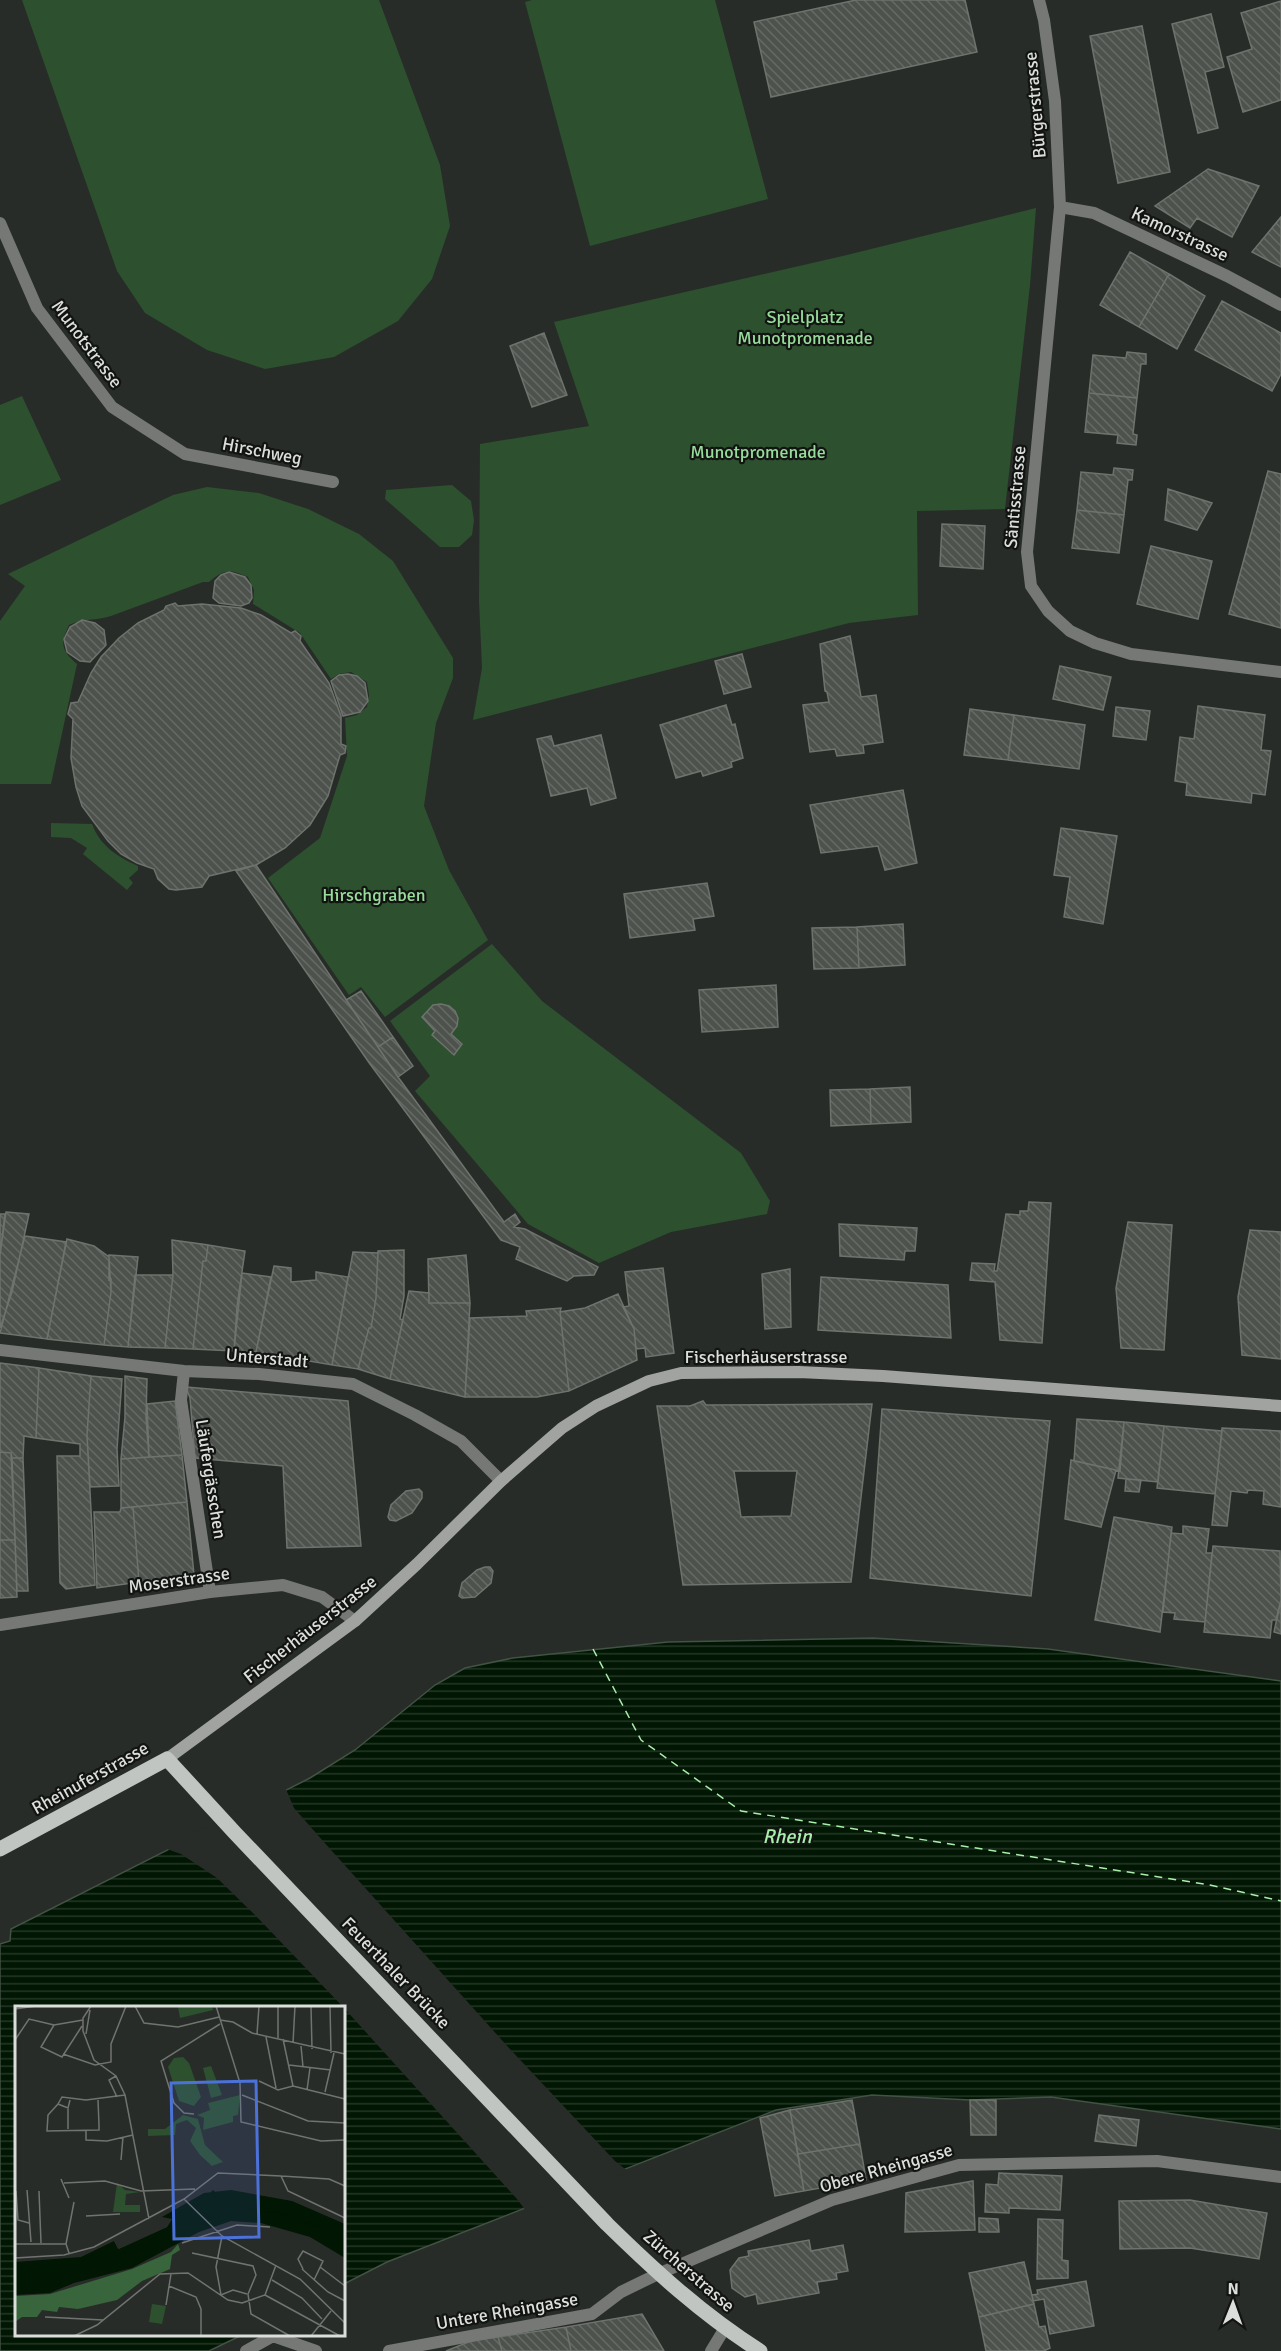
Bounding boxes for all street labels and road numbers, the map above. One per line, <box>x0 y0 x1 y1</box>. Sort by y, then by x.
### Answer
street label: Bürgerstrasse <box>1019 51 1051 159</box>
street label: Kamorstrasse <box>1128 202 1232 266</box>
street label: Munotstrasse <box>47 296 127 392</box>
street label: Hirschweg <box>220 432 304 470</box>
street label: Säntisstrasse <box>1000 445 1030 549</box>
street label: Unterstadt <box>225 1343 309 1373</box>
street label: Fischerhäuserstrasse <box>685 1346 847 1368</box>
street label: Läufergässchen <box>191 1418 231 1540</box>
street label: Moserstrasse <box>127 1562 231 1598</box>
street label: Fischerhäuserstrasse <box>239 1570 381 1688</box>
street label: Rheinuferstrasse <box>28 1737 152 1819</box>
street label: Feuerthaler Brücke <box>337 1913 455 2033</box>
street label: Obere Rheingasse <box>817 2139 955 2197</box>
street label: Zürcherstrasse <box>639 2225 739 2317</box>
street label: Untere Rheingasse <box>434 2288 580 2334</box>

